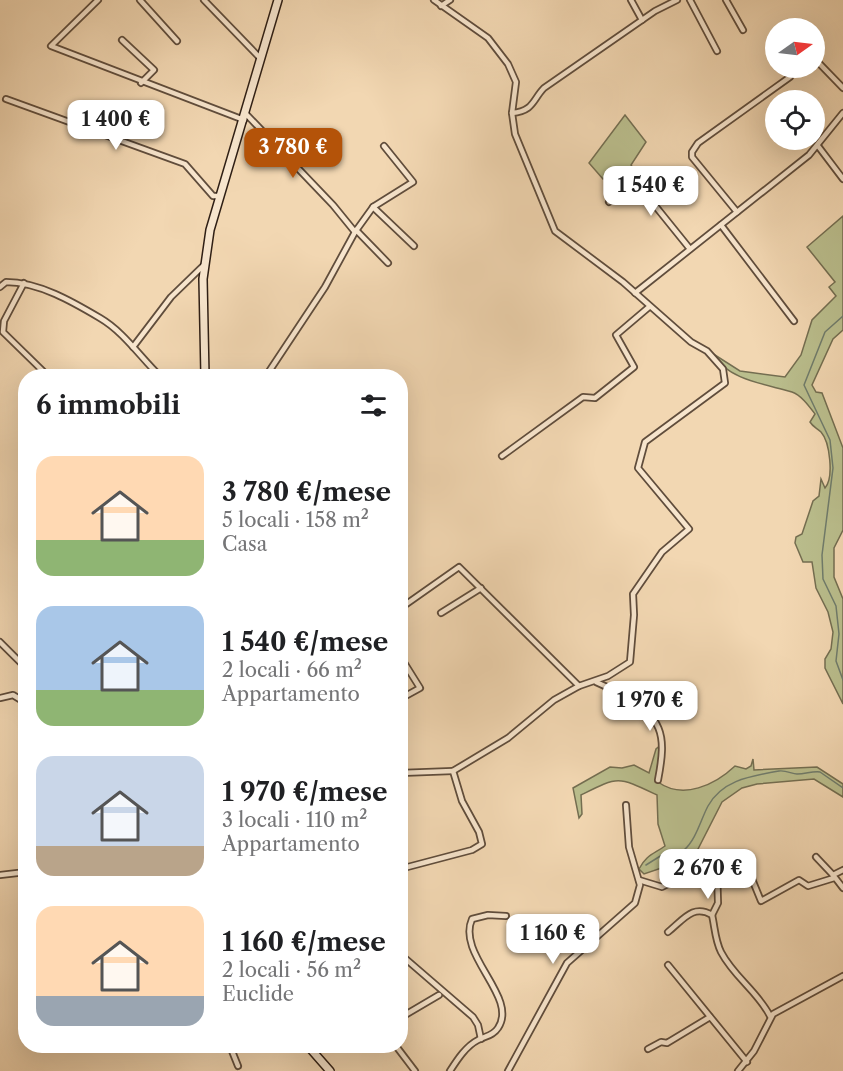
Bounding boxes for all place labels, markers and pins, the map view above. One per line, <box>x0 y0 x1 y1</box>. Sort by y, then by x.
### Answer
pin: 1 400 € <box>61 100 171 151</box>
pin: 3 780 € <box>238 128 348 179</box>
pin: 1 540 € <box>596 166 706 217</box>
pin: 1 970 € <box>595 681 705 732</box>
pin: 2 670 € <box>653 849 763 900</box>
pin: 1 160 € <box>498 914 608 965</box>

